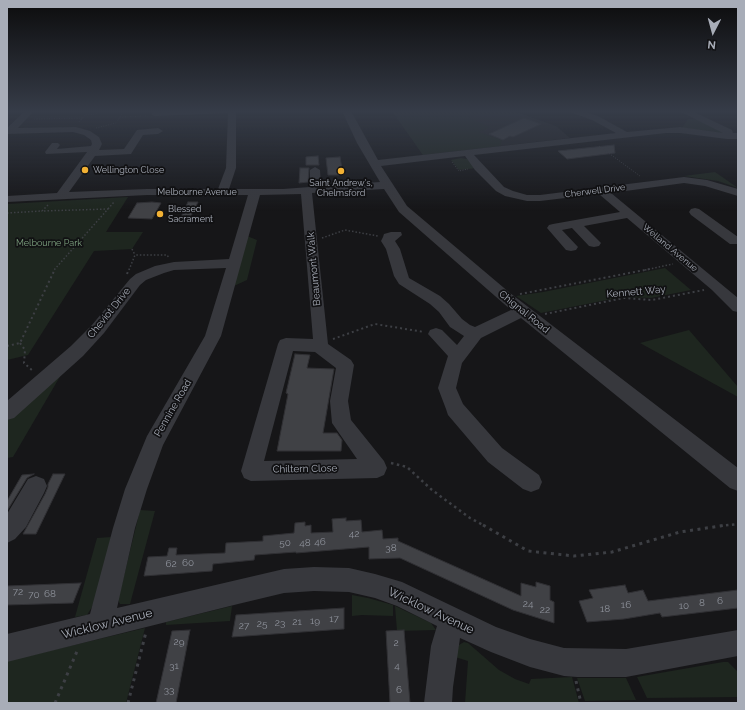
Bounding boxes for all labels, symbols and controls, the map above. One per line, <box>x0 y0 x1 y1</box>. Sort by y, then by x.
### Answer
north arrow <box>693 12 733 52</box>
text: N <box>707 38 717 51</box>
marker: Wellington Close <box>80 165 90 175</box>
place label: Wellington Close <box>93 165 164 175</box>
marker: Saint Andrew's, Chelmsford <box>336 166 346 176</box>
place label: Saint Andrew's, Chelmsford <box>309 178 373 199</box>
street label: Cherwell Drive <box>564 182 626 200</box>
street label: Melbourne Avenue <box>157 187 237 197</box>
place label: Blessed Sacrament <box>168 204 213 225</box>
marker: Blessed Sacrament <box>155 209 165 219</box>
street label: Welland Avenue <box>640 222 700 274</box>
street label: Beaumont Walk <box>305 232 323 306</box>
park label: Melbourne Park <box>16 238 82 248</box>
street label: Kennett Way <box>606 283 666 301</box>
street label: Cheviot Drive <box>85 285 133 341</box>
street label: Chignal Road <box>496 288 552 336</box>
street label: Pennine Road <box>152 377 194 439</box>
street label: Chiltern Close <box>272 462 338 476</box>
house number: 42 <box>349 528 359 540</box>
house number: 46 <box>314 536 326 548</box>
house number: 50 <box>279 537 291 549</box>
house number: 48 <box>299 537 311 549</box>
house number: 38 <box>385 542 397 554</box>
house number: 60 <box>182 557 194 569</box>
house number: 62 <box>165 558 177 570</box>
street label: Wicklow Avenue <box>386 585 476 637</box>
house number: 72 <box>13 586 23 598</box>
house number: 68 <box>44 588 56 600</box>
house number: 70 <box>28 589 40 601</box>
house number: 6 <box>717 595 723 607</box>
house number: 8 <box>699 597 705 609</box>
house number: 24 <box>523 598 533 610</box>
house number: 16 <box>621 599 631 611</box>
house number: 10 <box>679 600 689 612</box>
house number: 18 <box>600 603 610 615</box>
house number: 22 <box>540 604 550 616</box>
street label: Wicklow Avenue <box>60 606 154 642</box>
house number: 17 <box>329 613 339 625</box>
house number: 19 <box>310 615 320 627</box>
house number: 21 <box>292 616 302 628</box>
house number: 23 <box>275 617 285 629</box>
house number: 25 <box>257 618 267 630</box>
house number: 27 <box>239 620 249 632</box>
house number: 29 <box>173 636 185 648</box>
house number: 2 <box>393 637 399 649</box>
house number: 31 <box>169 660 179 672</box>
house number: 4 <box>394 660 400 672</box>
house number: 33 <box>164 684 174 696</box>
house number: 6 <box>396 684 402 696</box>

